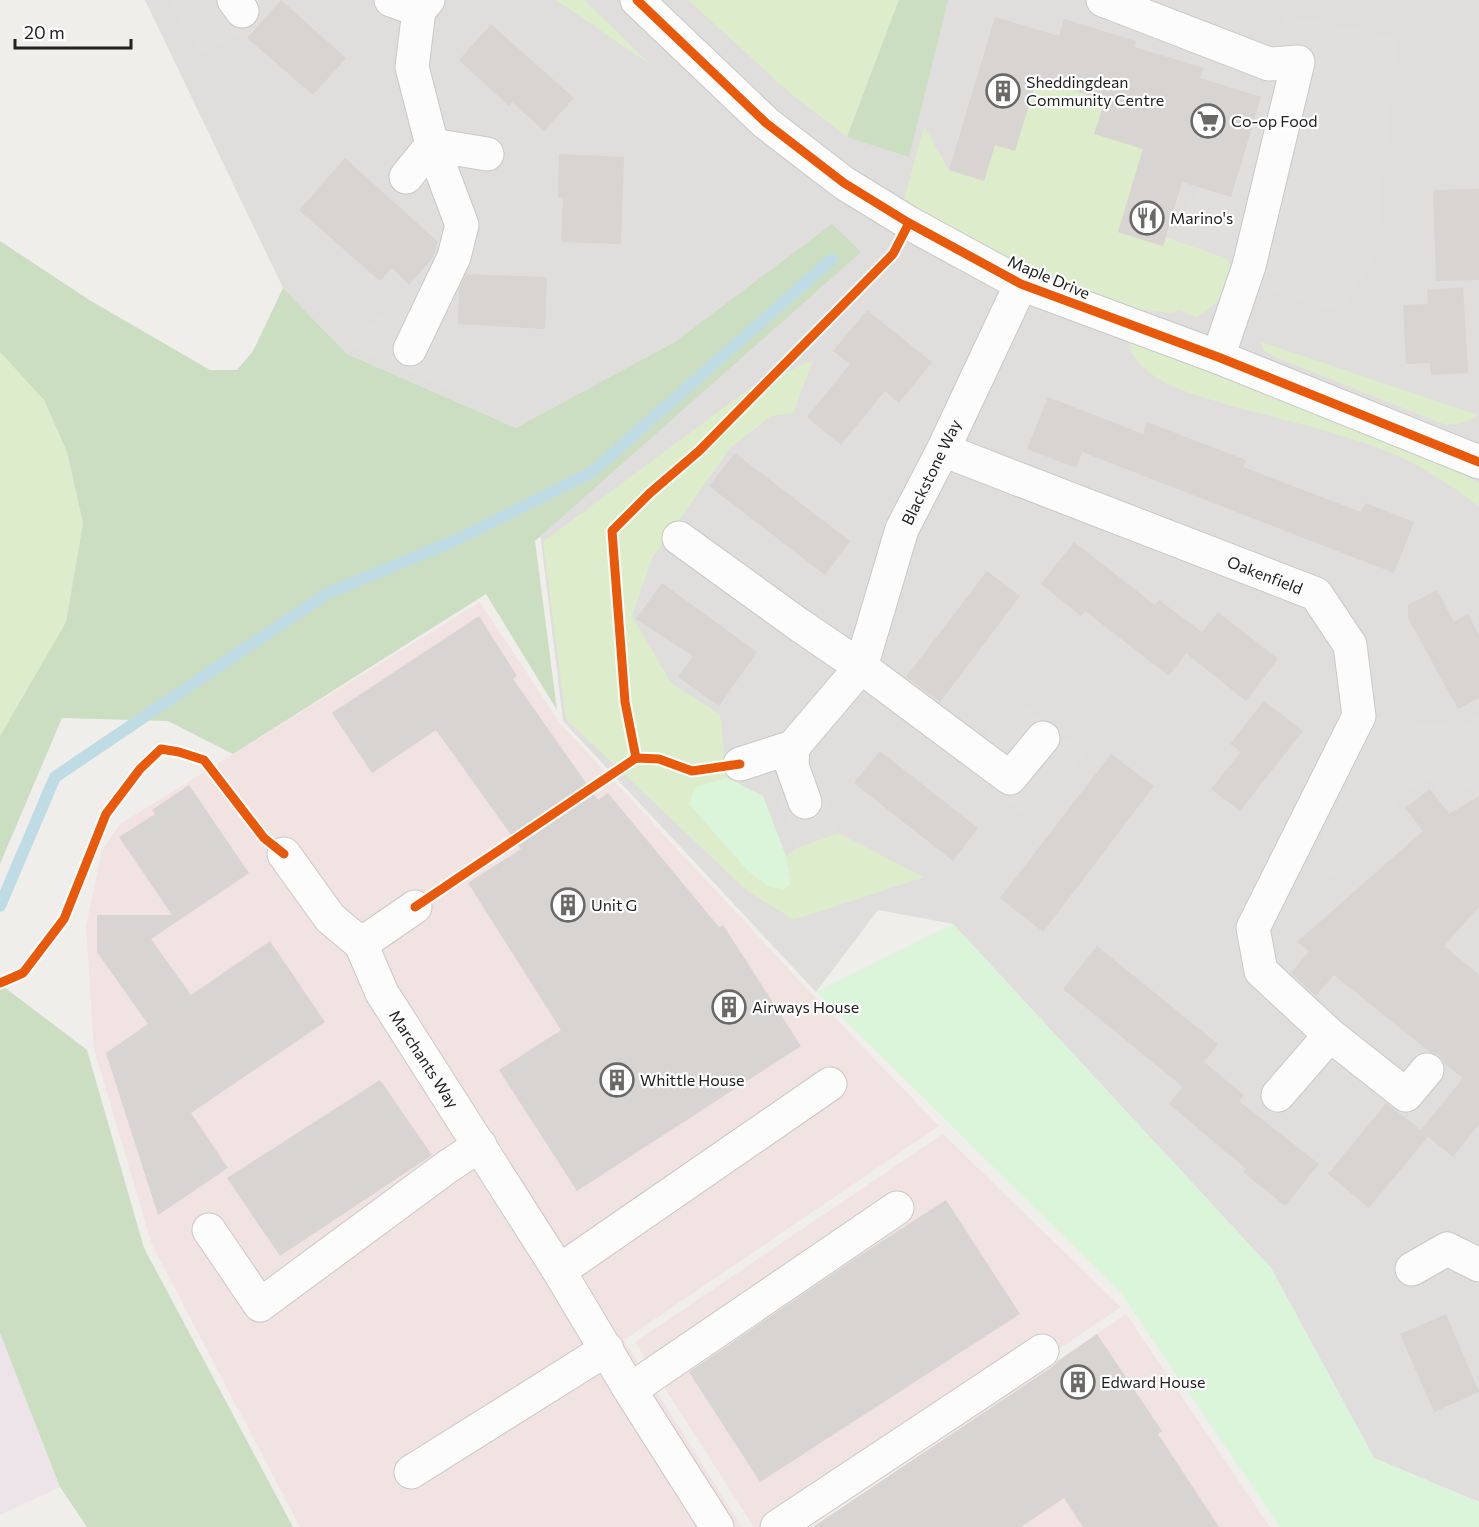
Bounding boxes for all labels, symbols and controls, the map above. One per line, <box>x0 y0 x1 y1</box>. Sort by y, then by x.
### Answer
scale bar <box>15 12 130 50</box>
text: 20 m <box>24 21 65 43</box>
place label: Sheddingdean Community Centre <box>1026 72 1164 109</box>
building icon: Sheddingdean Community Centre <box>985 73 1021 109</box>
supermarket icon: Co-op Food <box>1190 103 1226 139</box>
place label: Co-op Food <box>1231 111 1318 130</box>
restaurant icon: Marino's <box>1129 200 1165 236</box>
place label: Marino's <box>1170 208 1233 227</box>
street label: Maple Drive <box>1005 251 1093 302</box>
street label: Blackstone Way <box>897 416 964 528</box>
street label: Oakenfield <box>1225 551 1306 598</box>
building icon: Unit G <box>550 887 586 923</box>
place label: Unit G <box>591 895 637 914</box>
building icon: Airways House <box>711 989 747 1025</box>
place label: Airways House <box>752 997 859 1016</box>
street label: Marchants Way <box>386 1006 463 1111</box>
building icon: Whittle House <box>599 1062 635 1098</box>
place label: Whittle House <box>640 1070 745 1089</box>
building icon: Edward House <box>1060 1364 1096 1400</box>
place label: Edward House <box>1101 1372 1205 1391</box>

